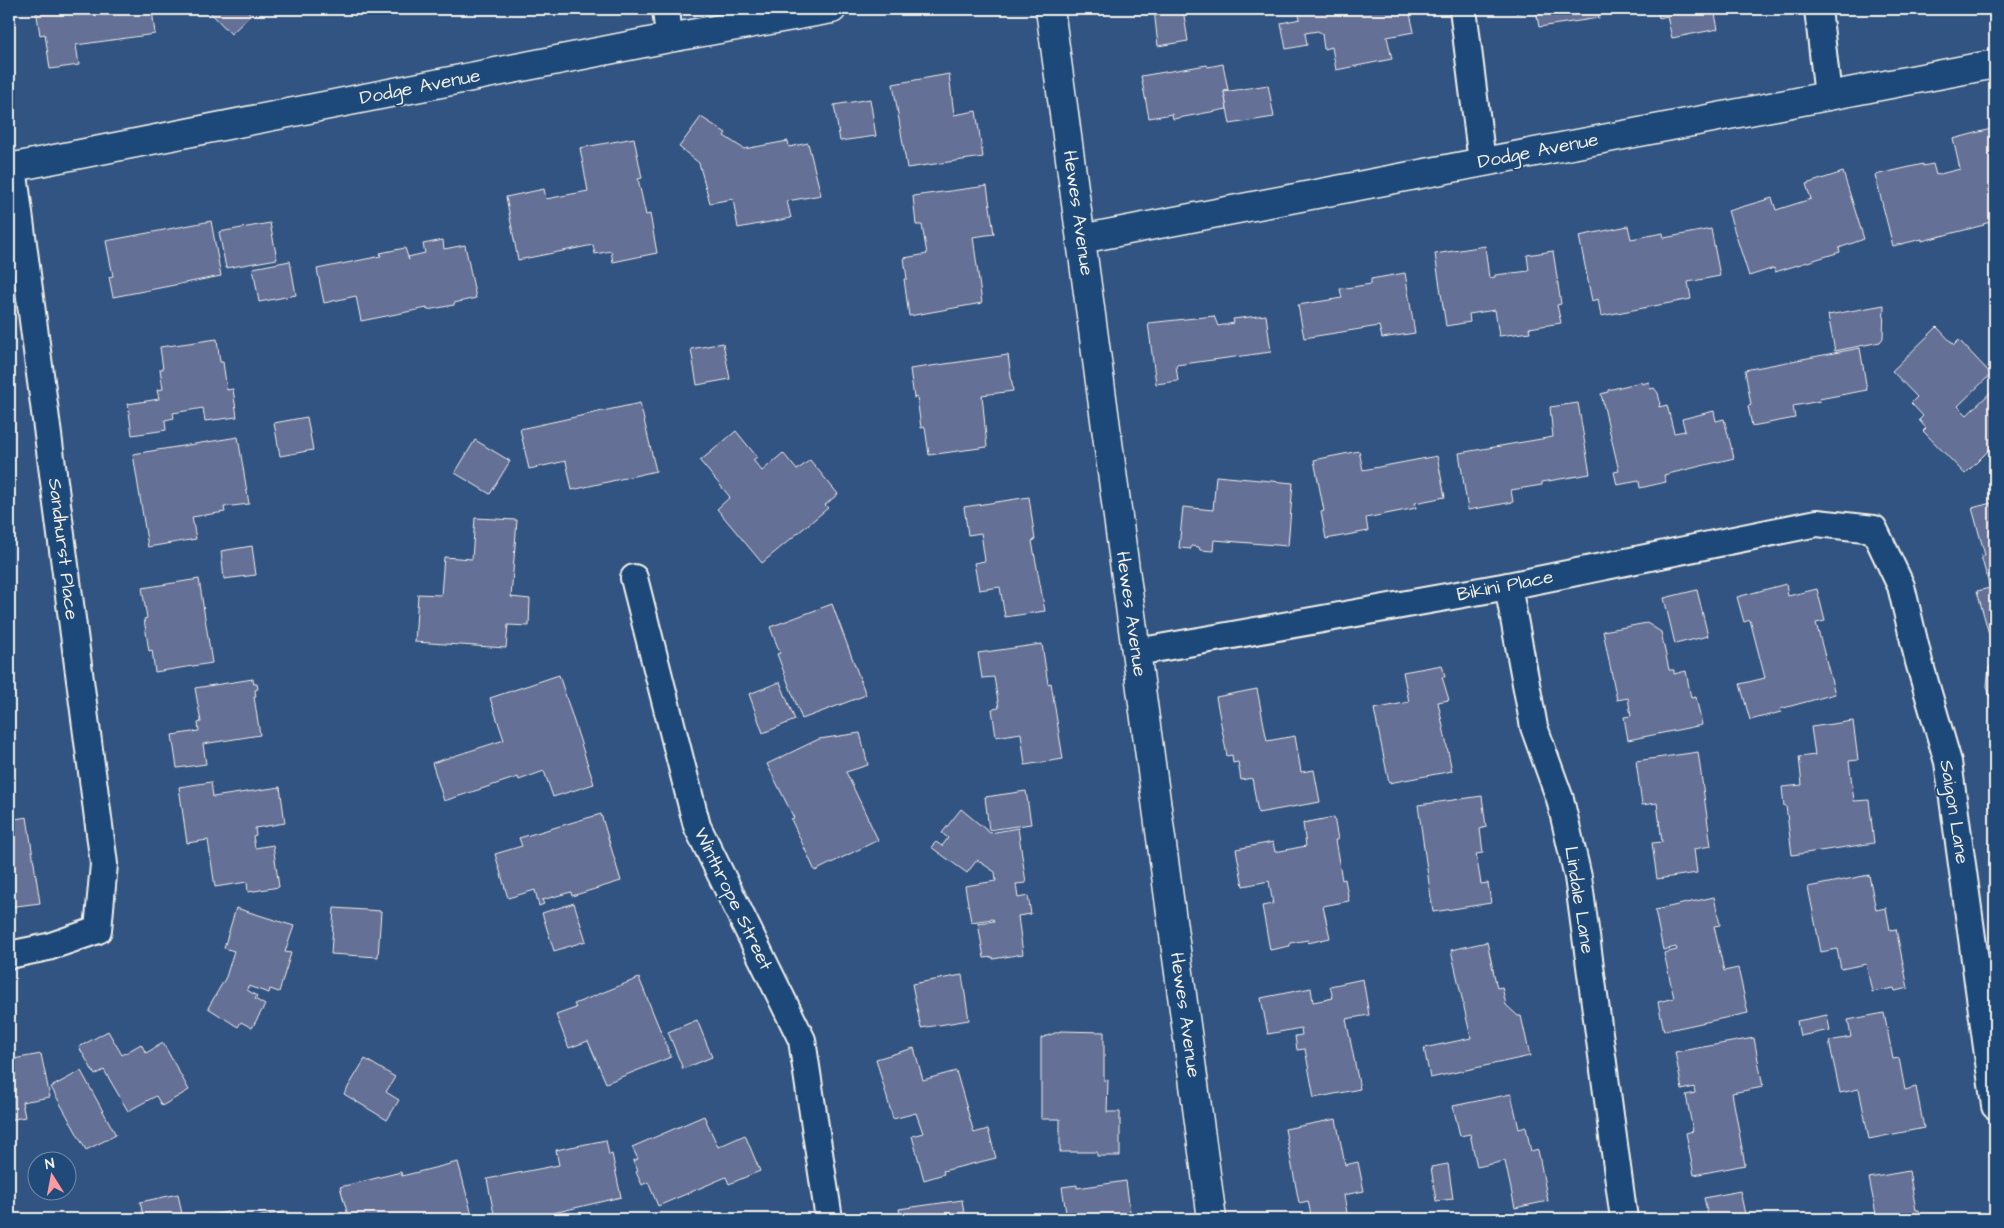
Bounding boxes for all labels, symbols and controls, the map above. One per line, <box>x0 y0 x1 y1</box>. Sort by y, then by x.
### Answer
street label: Dodge Avenue <box>357 62 483 113</box>
street label: Dodge Avenue <box>1475 126 1601 177</box>
street label: Hewes Avenue <box>1056 149 1100 277</box>
street label: Sandhurst Place <box>41 477 85 621</box>
street label: Hewes Avenue <box>1109 550 1153 678</box>
street label: Bikini Place <box>1454 563 1556 609</box>
street label: Saigon Lane <box>1931 758 1976 866</box>
street label: Winthrope Street <box>687 823 779 975</box>
street label: Lindale Lane <box>1557 844 1601 956</box>
street label: Hewes Avenue <box>1163 951 1207 1079</box>
north arrow <box>28 1150 78 1200</box>
text: N <box>43 1154 56 1175</box>

